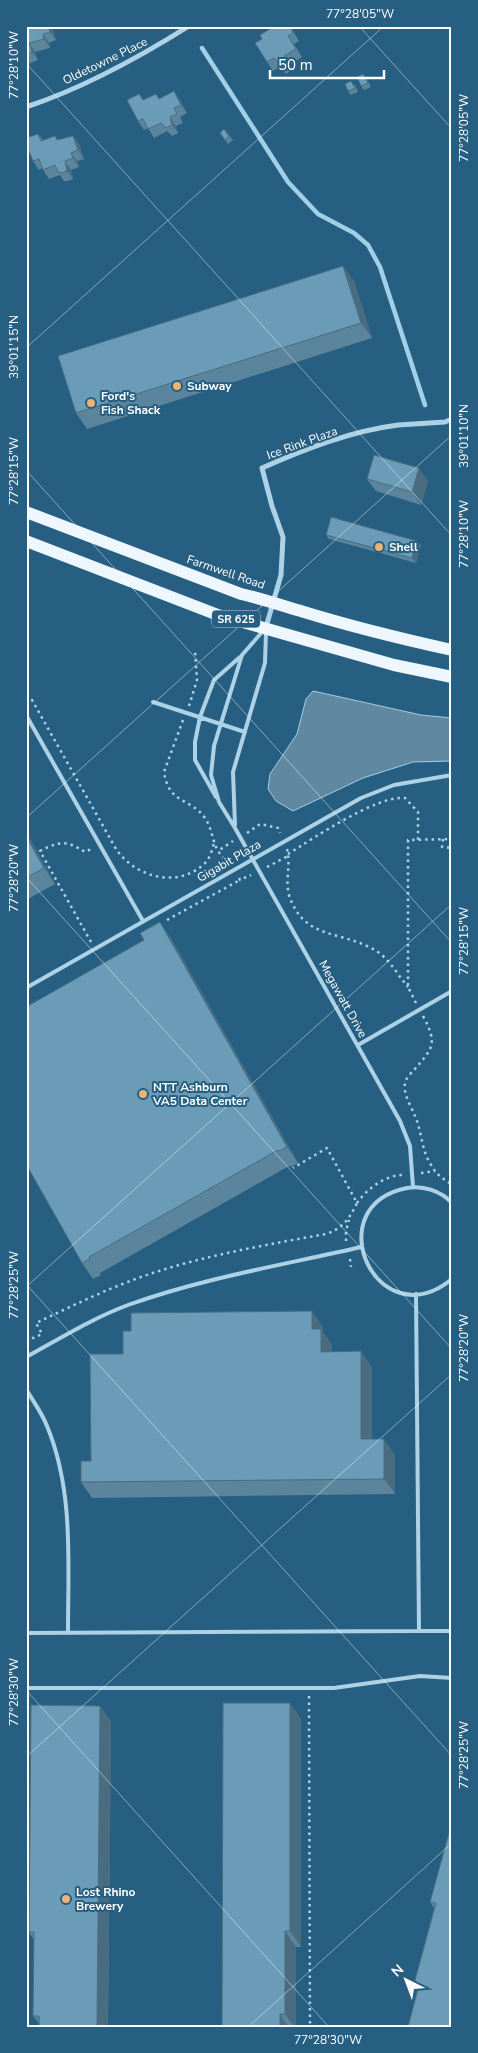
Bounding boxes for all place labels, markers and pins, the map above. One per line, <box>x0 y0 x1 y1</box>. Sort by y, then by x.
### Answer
place label: Subway <box>187 378 232 394</box>
marker: Subway <box>171 380 183 392</box>
place label: Ford's Fish Shack <box>101 388 161 418</box>
marker: Ford's Fish Shack <box>85 397 97 409</box>
place label: Shell <box>389 539 418 555</box>
marker: Shell <box>373 541 385 553</box>
place label: NTT Ashburn VA5 Data Center <box>152 1079 248 1109</box>
marker: NTT Ashburn VA5 Data Center <box>137 1088 149 1100</box>
place label: Lost Rhino Brewery <box>76 1884 136 1914</box>
marker: Lost Rhino Brewery <box>60 1893 72 1905</box>

